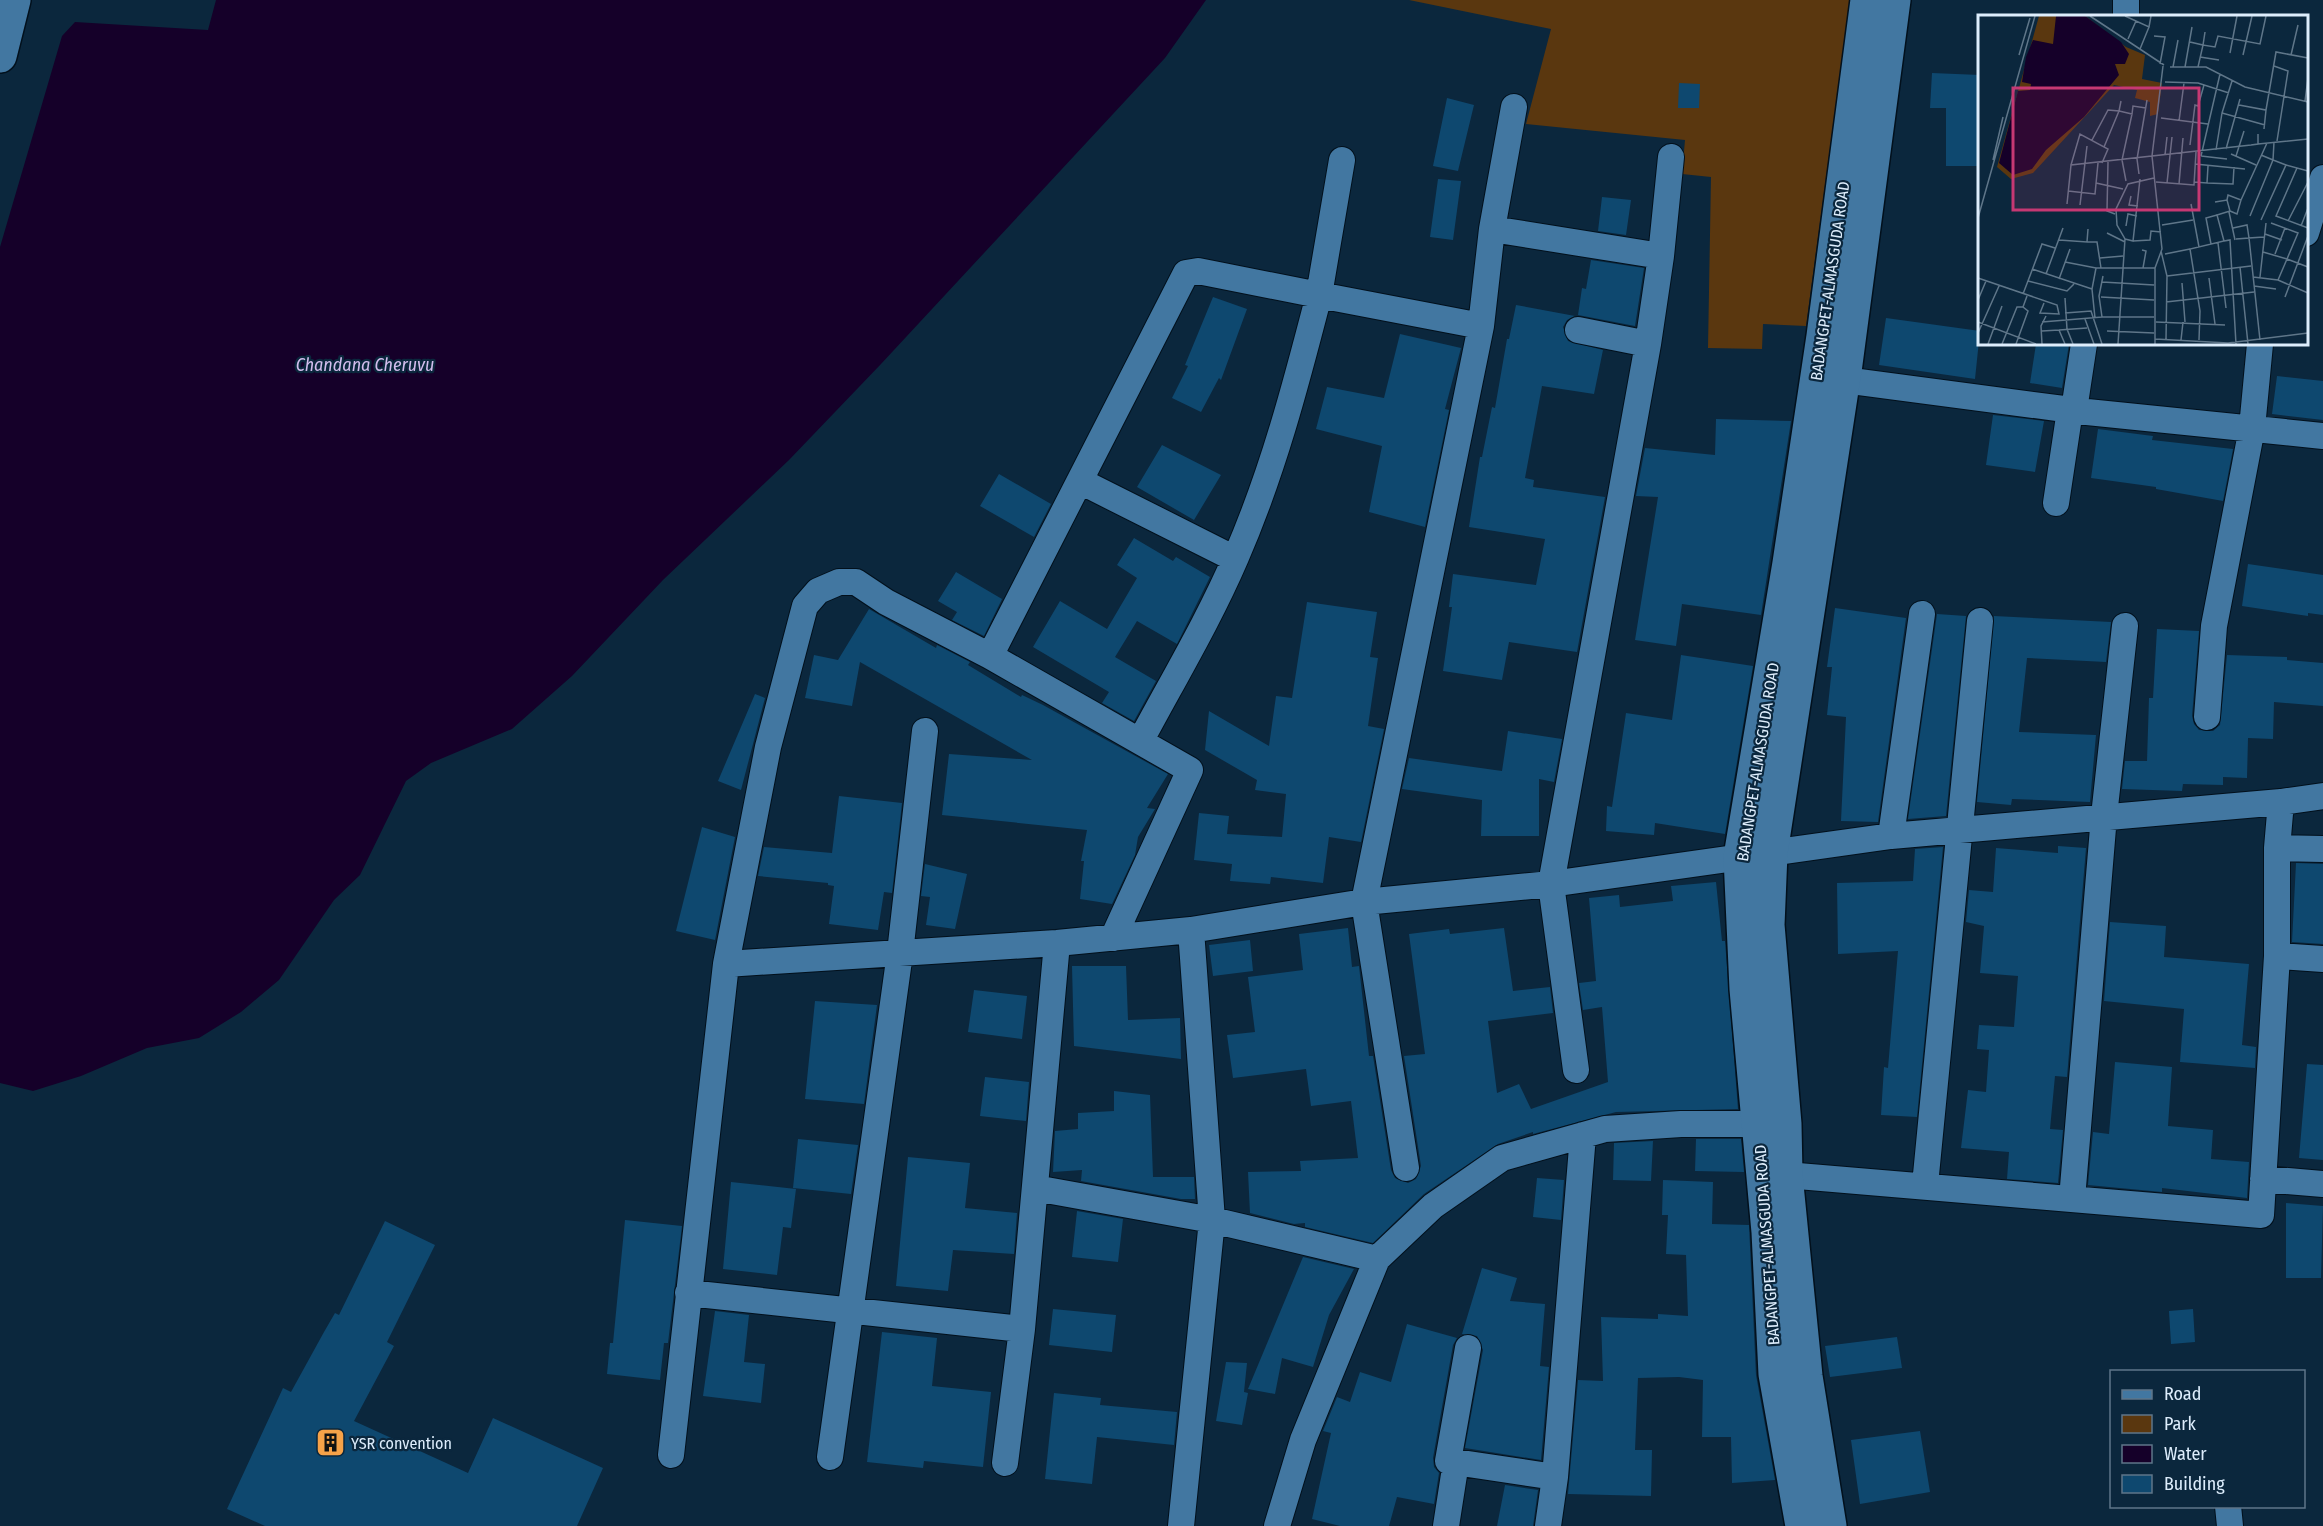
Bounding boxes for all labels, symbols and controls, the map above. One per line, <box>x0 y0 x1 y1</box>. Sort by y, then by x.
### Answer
inset map <box>1978 15 2308 345</box>
street label: BADANGPET-ALMASGUDA ROAD <box>1807 180 1853 382</box>
water label: Chandana Cheruvu <box>296 354 434 376</box>
street label: BADANGPET-ALMASGUDA ROAD <box>1733 661 1783 863</box>
street label: BADANGPET-ALMASGUDA ROAD <box>1751 1144 1783 1346</box>
legend <box>2110 1370 2305 1508</box>
text: Road <box>2164 1383 2201 1405</box>
text: Park <box>2164 1413 2197 1435</box>
building icon: YSR convention <box>314 1427 346 1459</box>
place label: YSR convention <box>351 1434 452 1453</box>
text: Water <box>2164 1443 2207 1465</box>
text: Building <box>2164 1473 2225 1495</box>

